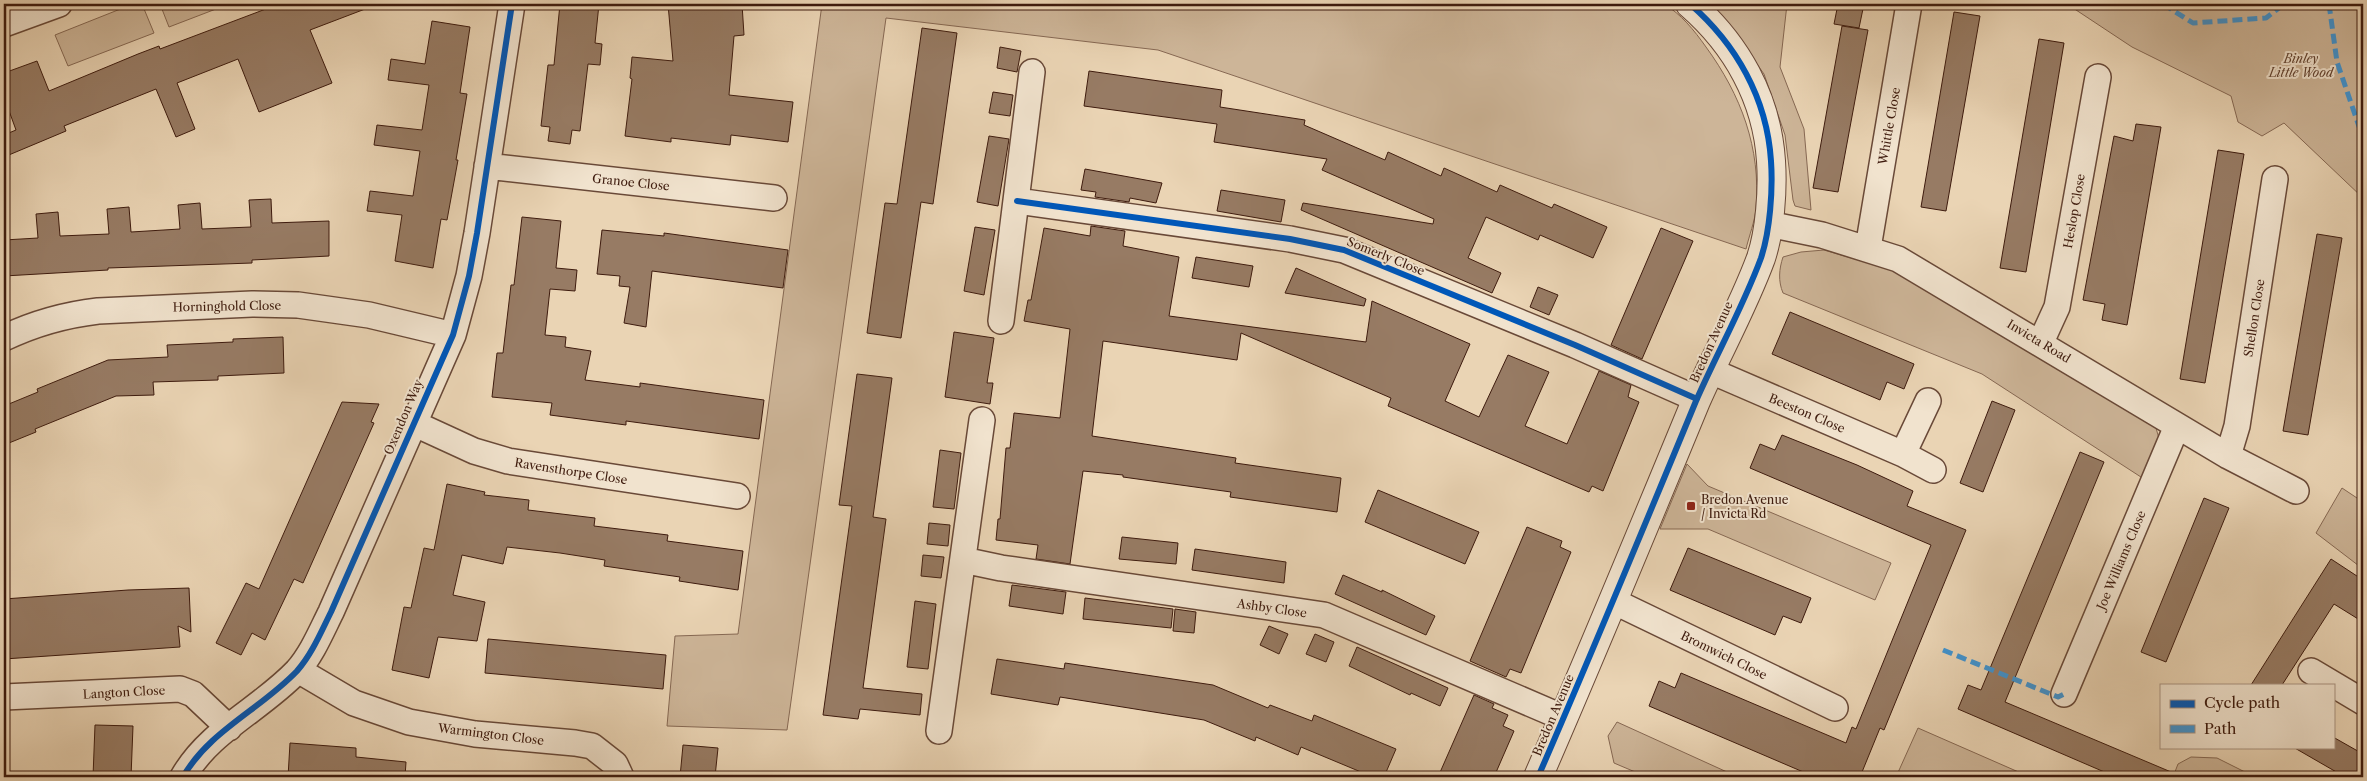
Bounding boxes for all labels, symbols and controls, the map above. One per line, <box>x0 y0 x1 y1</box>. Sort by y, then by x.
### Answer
park label: Binley Little Wood <box>2268 51 2335 80</box>
street label: Whittle Close <box>1875 86 1903 167</box>
street label: Granoe Close <box>591 170 671 194</box>
street label: Heslop Close <box>2060 172 2088 250</box>
street label: Somerly Close <box>1345 234 1427 279</box>
street label: Shellon Close <box>2240 278 2268 358</box>
street label: Horninghold Close <box>173 298 282 314</box>
street label: Bredon Avenue <box>1686 299 1736 385</box>
street label: Invicta Road <box>2005 316 2074 366</box>
street label: Oxendon Way <box>380 377 426 457</box>
street label: Beeston Close <box>1767 390 1848 436</box>
street label: Ravensthorpe Close <box>514 455 629 487</box>
place label: Bredon Avenue / Invicta Rd <box>1701 492 1789 521</box>
marker: Bredon Avenue / Invicta Rd <box>1685 500 1697 512</box>
street label: Joe Williams Close <box>2093 508 2149 614</box>
street label: Ashby Close <box>1235 596 1308 620</box>
street label: Bromwich Close <box>1678 628 1770 682</box>
street label: Bredon Avenue <box>1529 672 1577 758</box>
street label: Langton Close <box>82 682 166 702</box>
legend <box>2160 684 2334 748</box>
text: Cycle path <box>2204 693 2281 712</box>
text: Path <box>2204 719 2237 738</box>
street label: Warmington Close <box>436 720 545 748</box>

